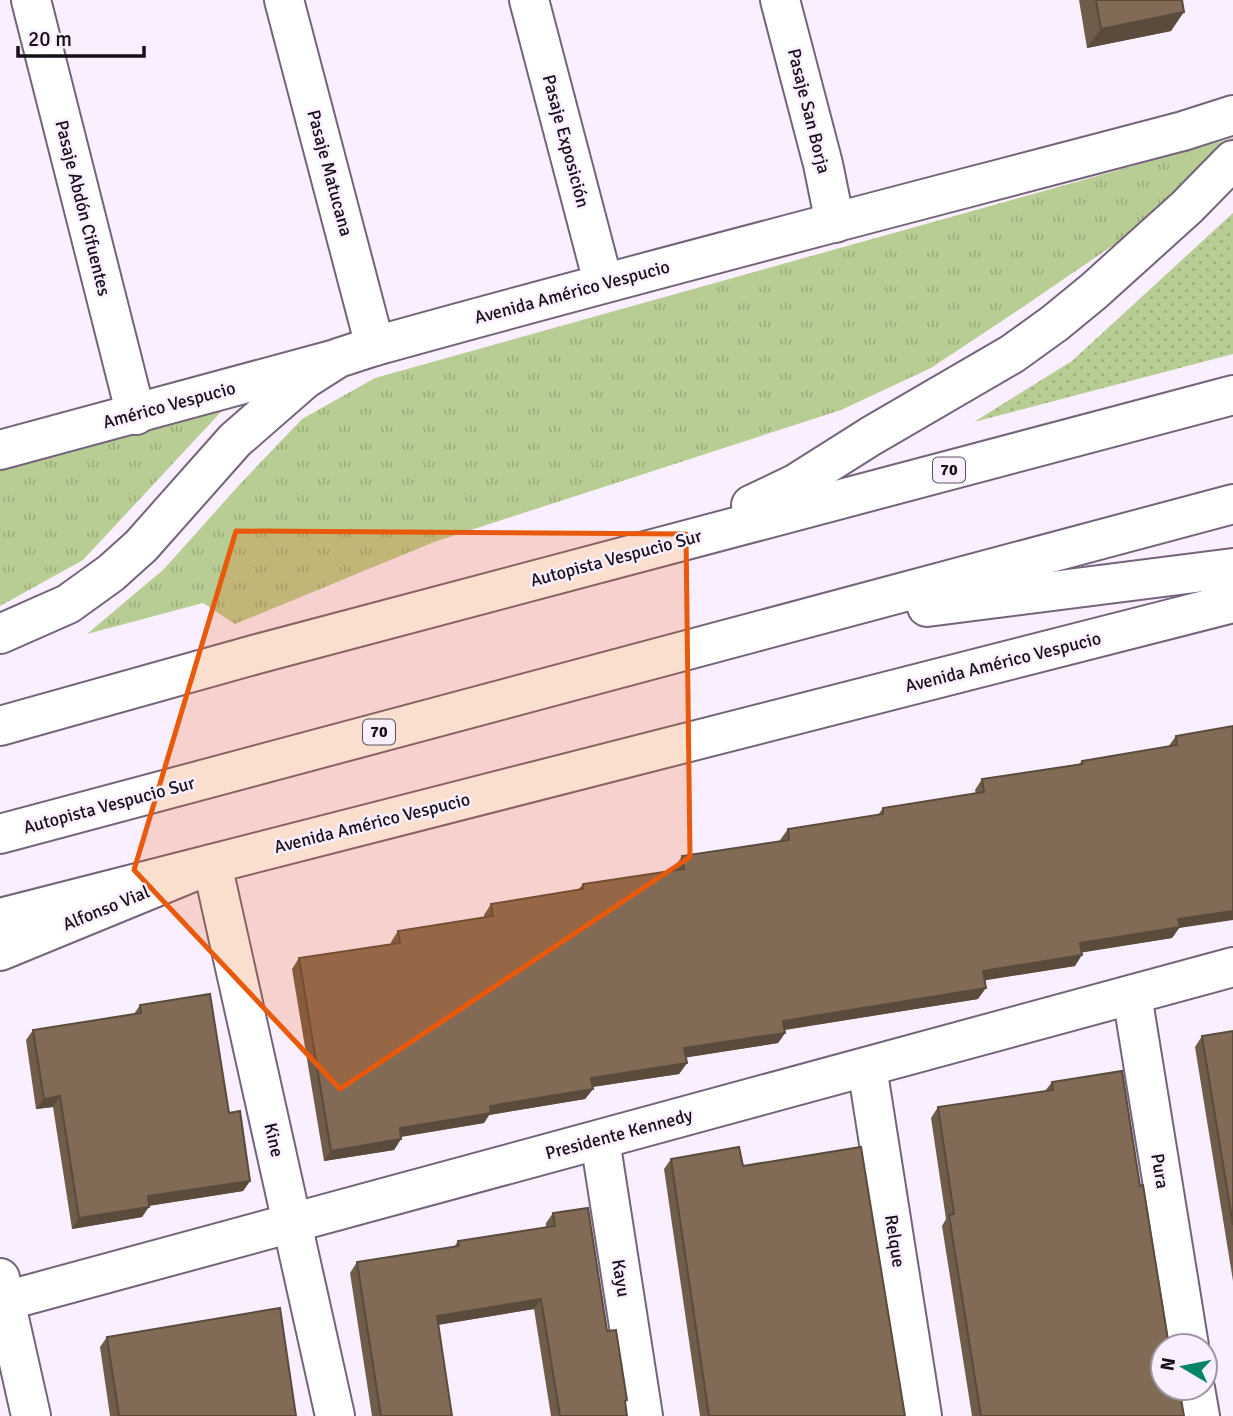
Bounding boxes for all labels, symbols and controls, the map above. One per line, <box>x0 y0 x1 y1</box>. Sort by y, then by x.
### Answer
scale bar <box>18 14 144 58</box>
text: 20 m <box>28 26 72 52</box>
street label: Pasaje San Borja <box>783 46 835 176</box>
street label: Pasaje Exposición <box>538 72 594 210</box>
street label: Pasaje Matucana <box>303 107 357 239</box>
street label: Pasaje Abdón Cifuentes <box>50 118 116 298</box>
street label: Avenida Américo Vespucio <box>472 255 672 329</box>
street label: Américo Vespucio <box>100 377 238 433</box>
road number: 70 <box>933 457 965 482</box>
street label: Autopista Vespucio Sur <box>528 524 705 592</box>
street label: Avenida Américo Vespucio <box>903 627 1103 697</box>
road number: 70 <box>363 720 395 744</box>
street label: Autopista Vespucio Sur <box>21 771 198 839</box>
street label: Avenida Américo Vespucio <box>272 788 472 858</box>
street label: Alfonso Vial <box>59 881 153 935</box>
street label: Presidente Kennedy <box>543 1104 696 1164</box>
street label: Kine <box>259 1121 289 1159</box>
street label: Pura <box>1146 1152 1174 1190</box>
street label: Relque <box>880 1213 910 1269</box>
street label: Kayu <box>607 1258 635 1298</box>
north arrow <box>1149 1332 1219 1402</box>
text: N <box>1155 1356 1181 1373</box>

